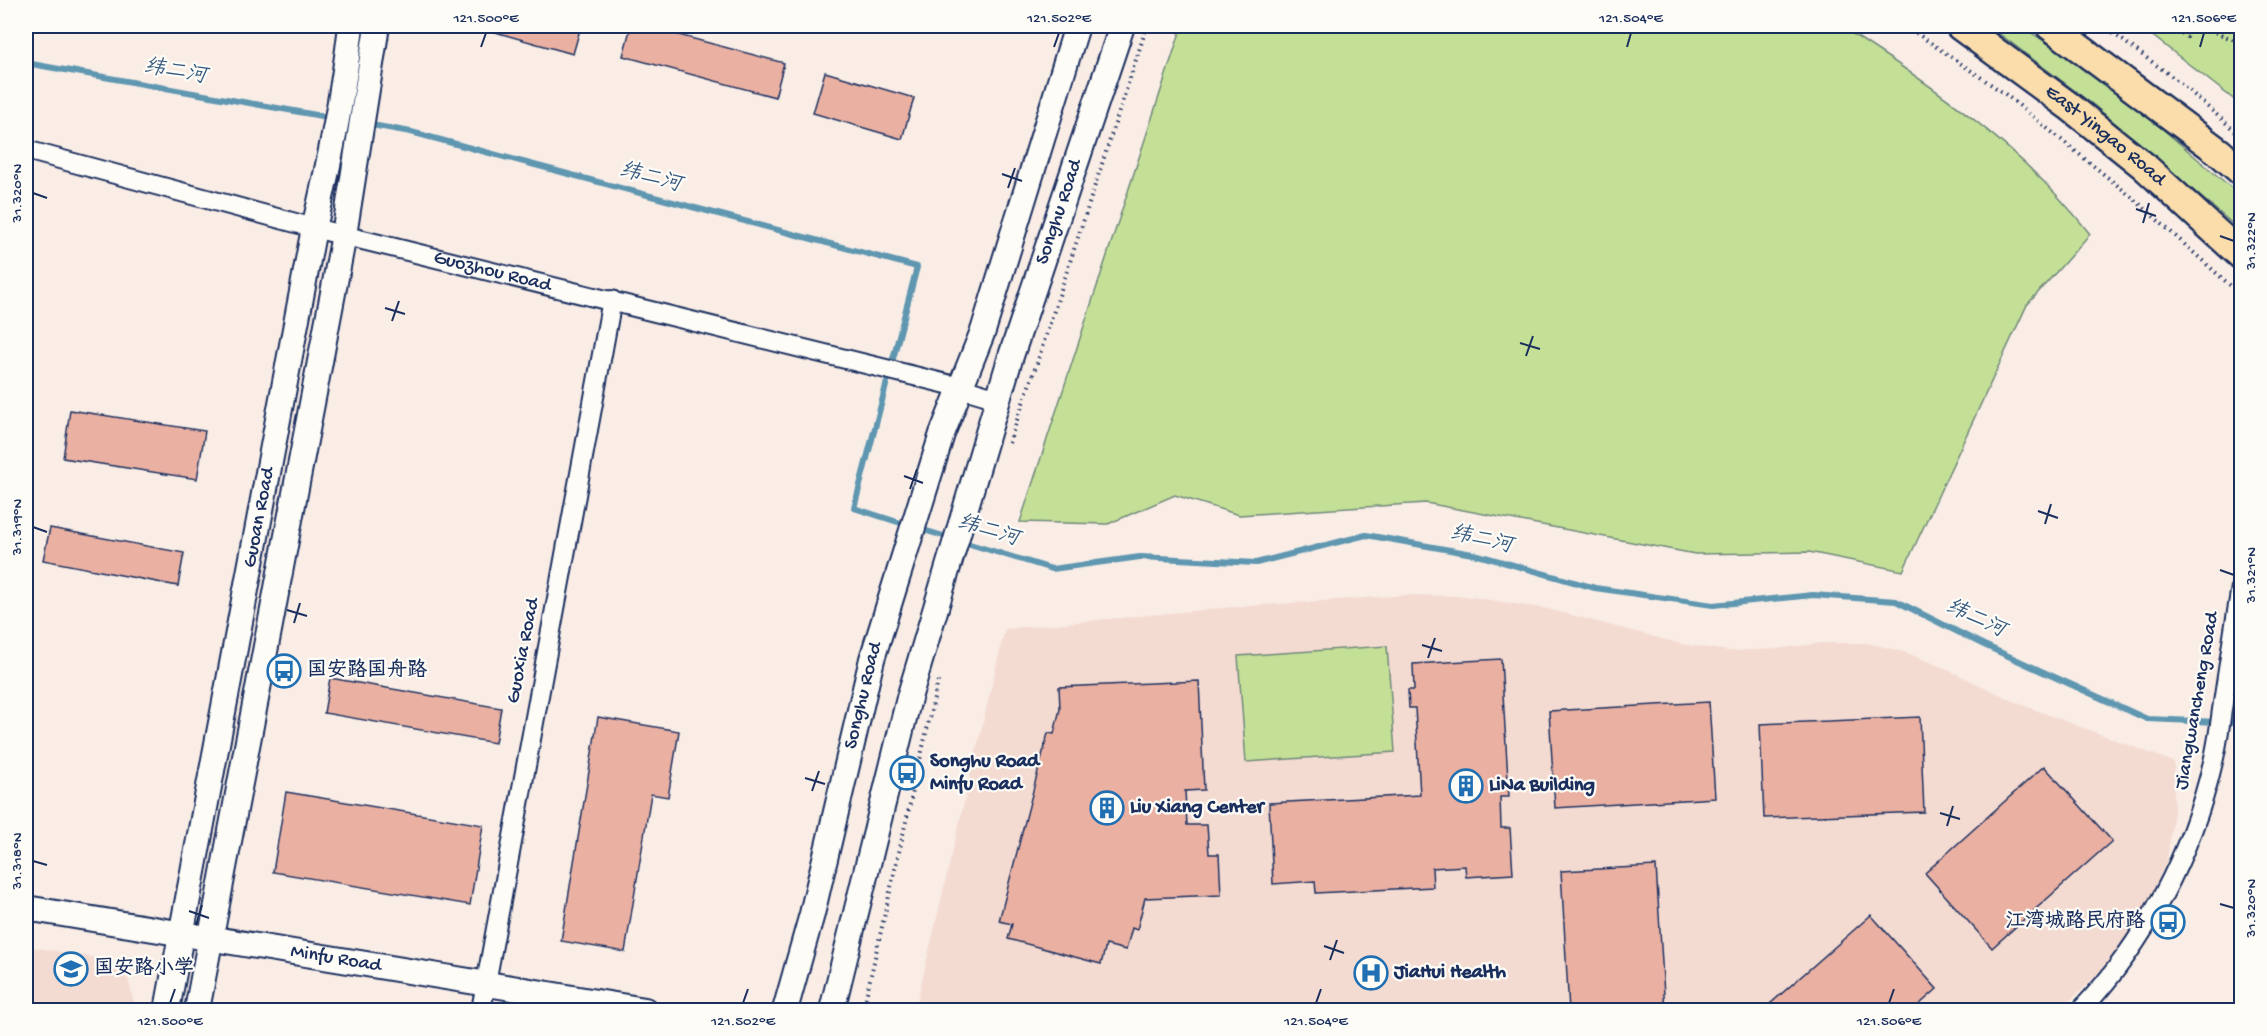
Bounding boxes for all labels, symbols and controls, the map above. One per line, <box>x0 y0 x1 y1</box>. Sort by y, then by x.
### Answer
text: 121.500°E <box>452 10 519 28</box>
text: 121.502°E <box>1026 10 1092 28</box>
text: 121.504°E <box>1598 10 1664 28</box>
text: 121.506°E <box>2171 10 2237 28</box>
water label: 纬二河 <box>142 53 211 91</box>
street label: East Yingao Road <box>2040 81 2172 193</box>
street label: Songhu Road <box>1031 155 1088 268</box>
water label: 纬二河 <box>616 157 687 200</box>
text: 31.320°N <box>9 163 27 223</box>
text: 31.322°N <box>2243 212 2261 271</box>
street label: Guozhou Road <box>431 246 556 298</box>
street label: Guoan Road <box>239 463 281 570</box>
text: 31.319°N <box>9 499 27 556</box>
water label: 纬二河 <box>954 509 1025 554</box>
water label: 纬二河 <box>1447 520 1518 561</box>
text: 31.321°N <box>2243 547 2261 604</box>
street label: Guoxia Road <box>503 594 546 706</box>
water label: 纬二河 <box>1941 594 2012 646</box>
street label: Jiangwancheng Road <box>2171 608 2225 792</box>
street label: Songhu Road <box>840 637 889 751</box>
bus stop icon: 国安路国舟路 <box>266 653 302 689</box>
place label: 国安路国舟路 <box>307 658 427 683</box>
place label: Songhu Road Minfu Road <box>930 751 1041 797</box>
bus stop icon: Songhu Road Minfu Road <box>889 755 925 791</box>
building icon: LiNa Building <box>1448 768 1484 804</box>
place label: LiNa Building <box>1489 775 1595 798</box>
building icon: Liu Xiang Center <box>1089 790 1125 826</box>
place label: Liu Xiang Center <box>1130 797 1266 820</box>
text: 31.318°N <box>9 832 27 891</box>
text: 31.320°N <box>2243 878 2261 938</box>
bus stop icon: 江湾城路民府路 <box>2150 904 2186 940</box>
place label: 江湾城路民府路 <box>2005 909 2145 934</box>
street label: Minfu Road <box>289 940 385 978</box>
school or university icon: 国安路小学 <box>53 951 89 987</box>
hospital icon: JiaHui Health <box>1353 955 1389 991</box>
place label: 国安路小学 <box>94 956 194 981</box>
place label: JiaHui Health <box>1393 962 1506 985</box>
text: 121.500°E <box>136 1013 203 1031</box>
text: 121.502°E <box>710 1013 776 1031</box>
text: 121.504°E <box>1283 1013 1349 1031</box>
text: 121.506°E <box>1856 1013 1922 1031</box>

